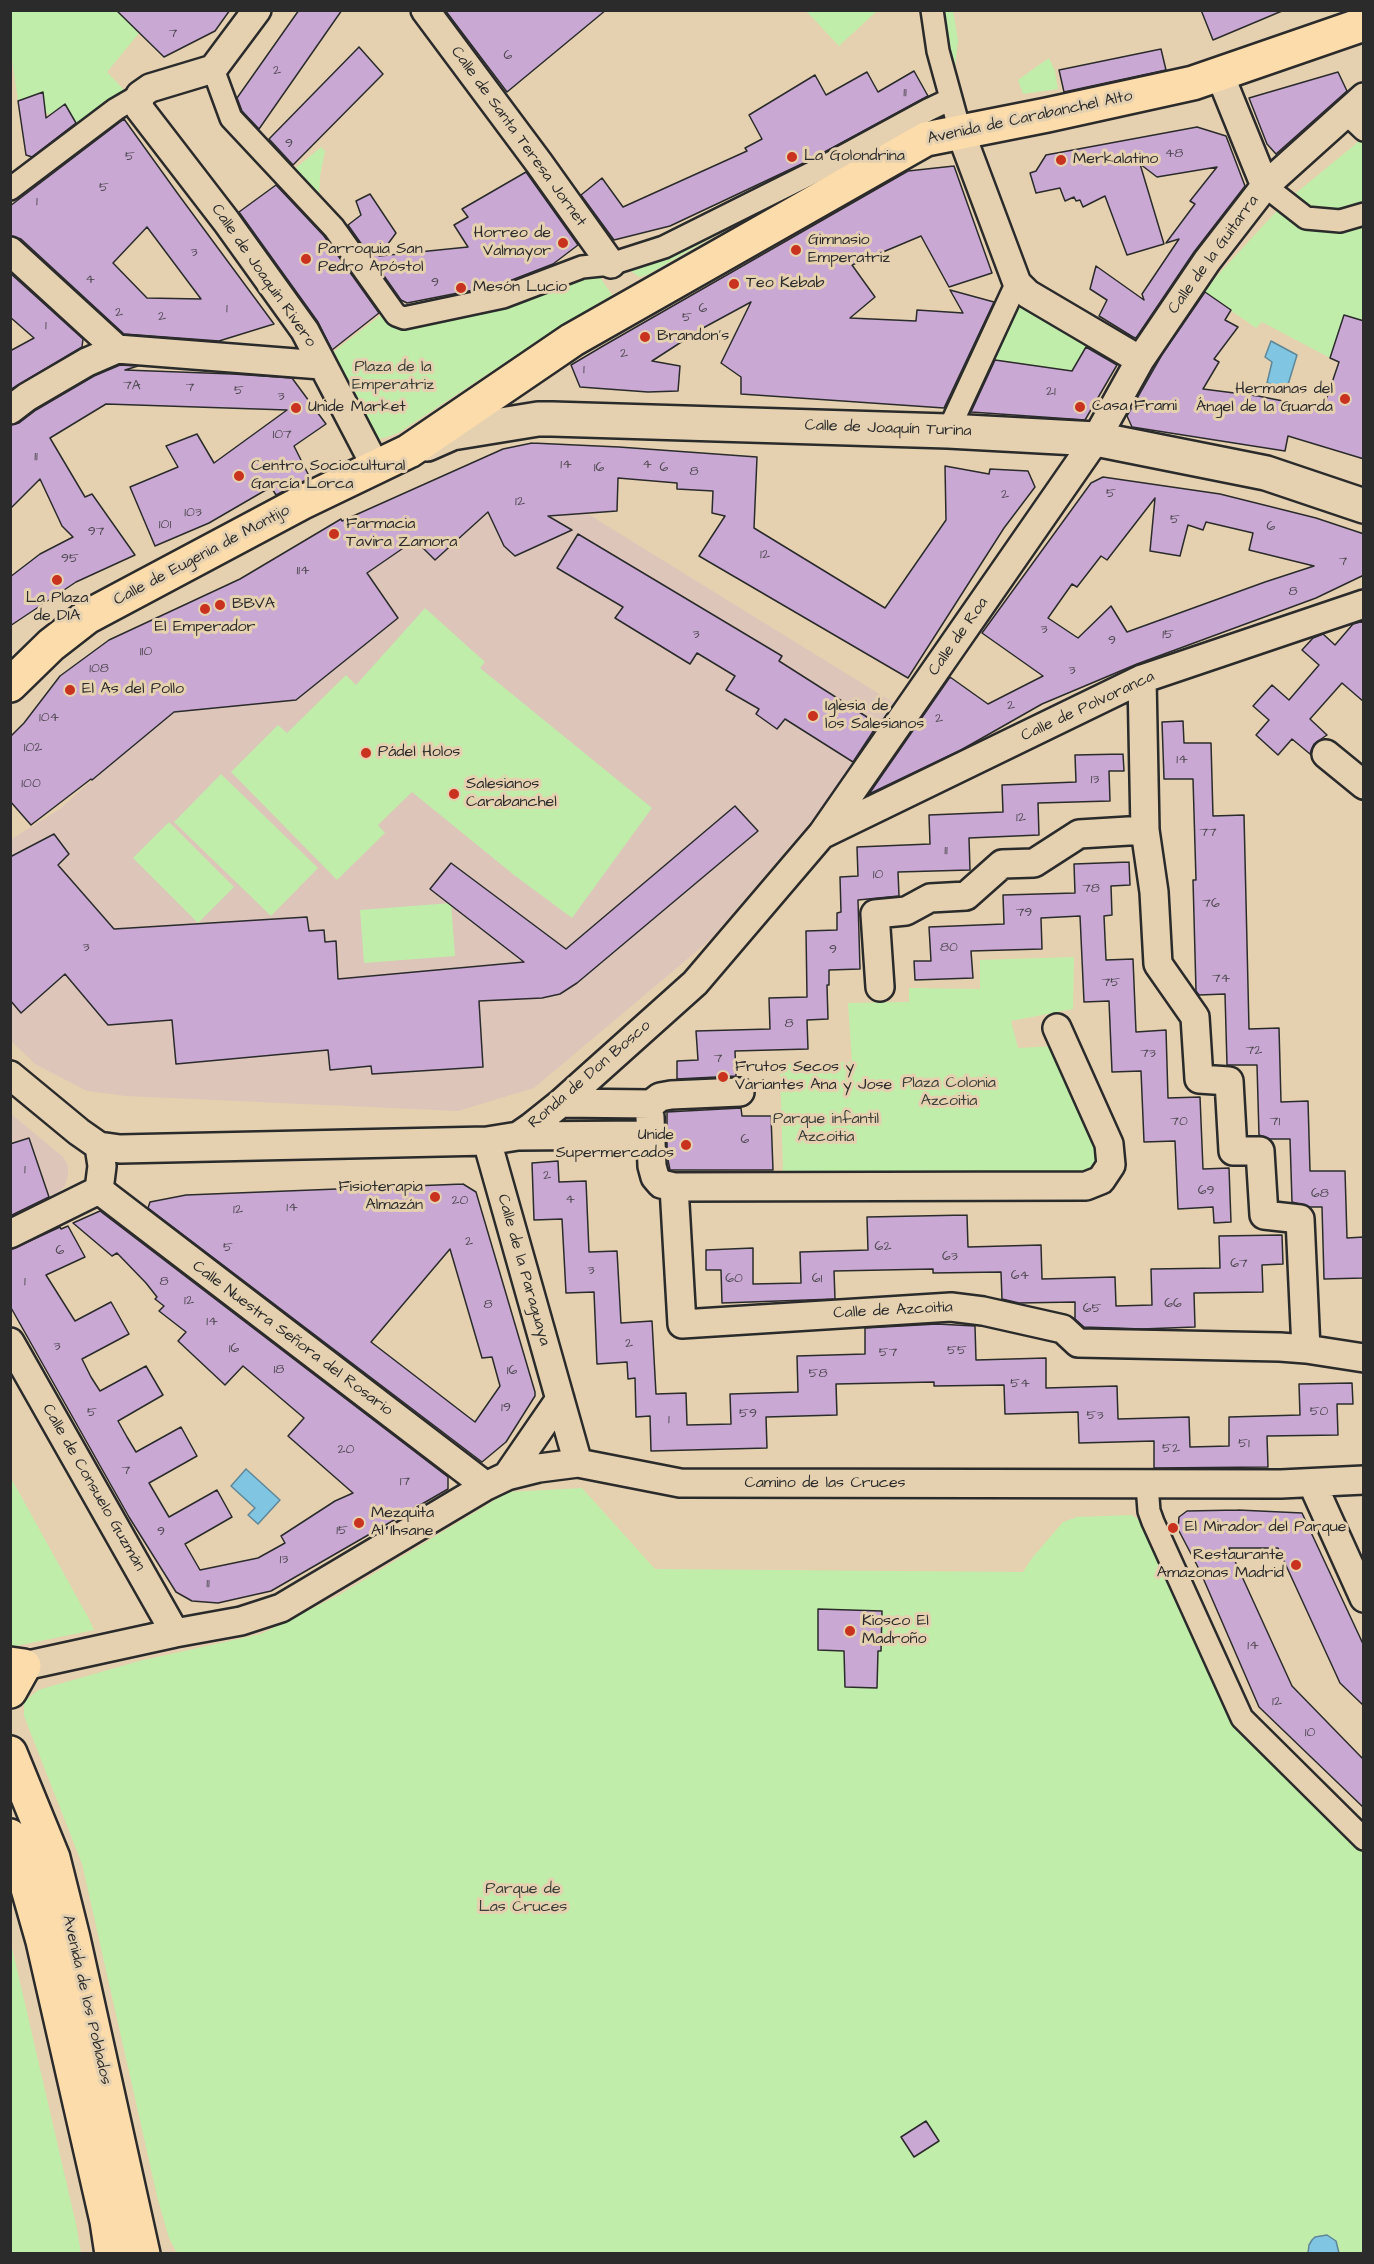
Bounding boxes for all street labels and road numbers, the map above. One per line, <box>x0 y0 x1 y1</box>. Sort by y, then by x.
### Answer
street label: Calle de Santa Teresa Jornet <box>446 43 590 231</box>
street label: Avenida de Carabanchel Alto <box>926 87 1134 149</box>
street label: Calle de la Guitarra <box>1165 192 1263 318</box>
street label: Calle de Joaquín Rivero <box>206 201 320 351</box>
street label: Calle de Joaquín Turina <box>804 416 972 442</box>
street label: Calle de Eugenia de Montijo <box>111 501 293 611</box>
street label: Calle de Roa <box>925 594 993 680</box>
street label: Calle de Polvoranca <box>1018 668 1158 746</box>
street label: Ronda de Don Bosco <box>525 1017 655 1133</box>
street label: Calle de la Paraguaya <box>492 1192 554 1348</box>
street label: Calle Nuestra Señora del Rosario <box>188 1257 396 1421</box>
street label: Calle de Azcoitia <box>833 1298 953 1324</box>
street label: Calle de Consuelo Guzmán <box>37 1401 149 1575</box>
street label: Camino de las Cruces <box>744 1474 906 1494</box>
street label: Avenida de los Poblados <box>57 1913 115 2087</box>

